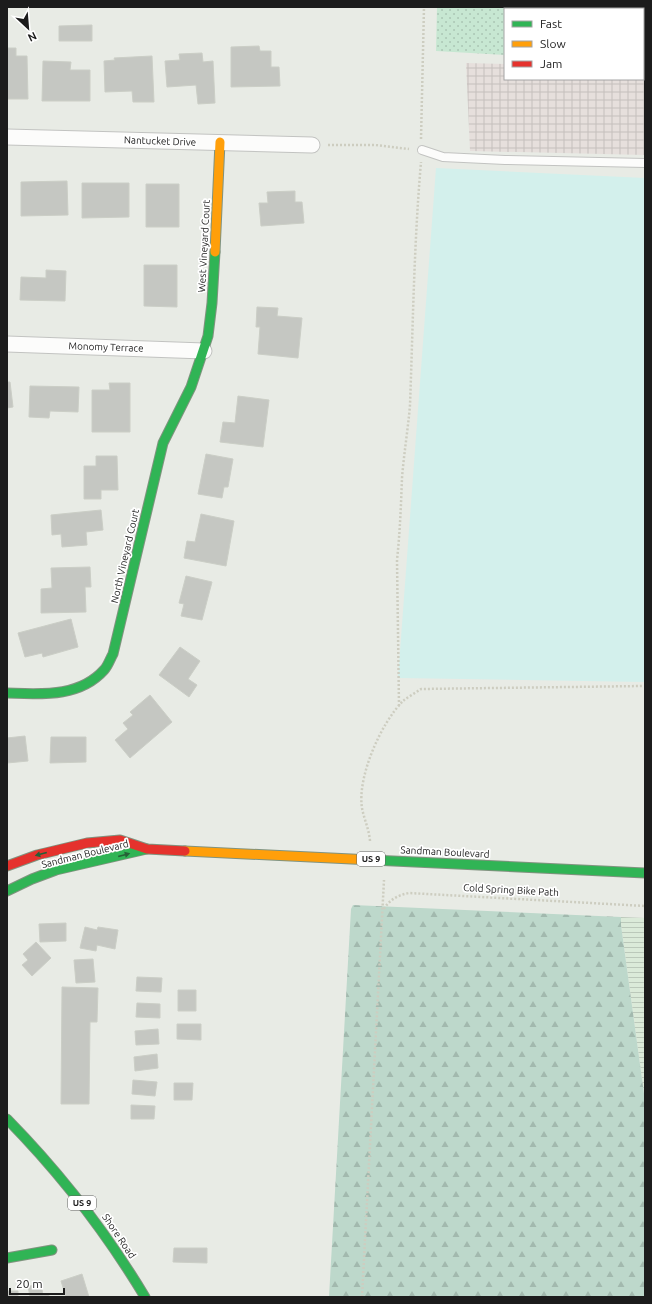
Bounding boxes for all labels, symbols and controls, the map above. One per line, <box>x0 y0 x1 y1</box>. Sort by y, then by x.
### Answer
north arrow <box>8 8 48 48</box>
legend <box>504 8 644 80</box>
text: Fast <box>540 17 562 30</box>
text: N <box>26 30 39 44</box>
text: Slow <box>540 37 566 50</box>
text: Jam <box>540 57 562 70</box>
street label: Nantucket Drive <box>124 134 196 148</box>
street label: West Vineyard Court <box>196 199 212 293</box>
street label: Monomy Terrace <box>68 340 144 354</box>
street label: North Vineyard Court <box>109 508 141 604</box>
street label: Sandman Boulevard <box>40 838 130 870</box>
street label: Sandman Boulevard <box>400 844 490 860</box>
one-way arrow <box>35 851 47 857</box>
one-way arrow <box>118 852 130 858</box>
road number: US 9 <box>357 852 385 866</box>
street label: Cold Spring Bike Path <box>463 882 559 898</box>
road number: US 9 <box>68 1196 96 1210</box>
street label: Shore Road <box>100 1212 138 1261</box>
scale bar <box>10 1270 64 1296</box>
text: 20 m <box>16 1277 43 1290</box>

